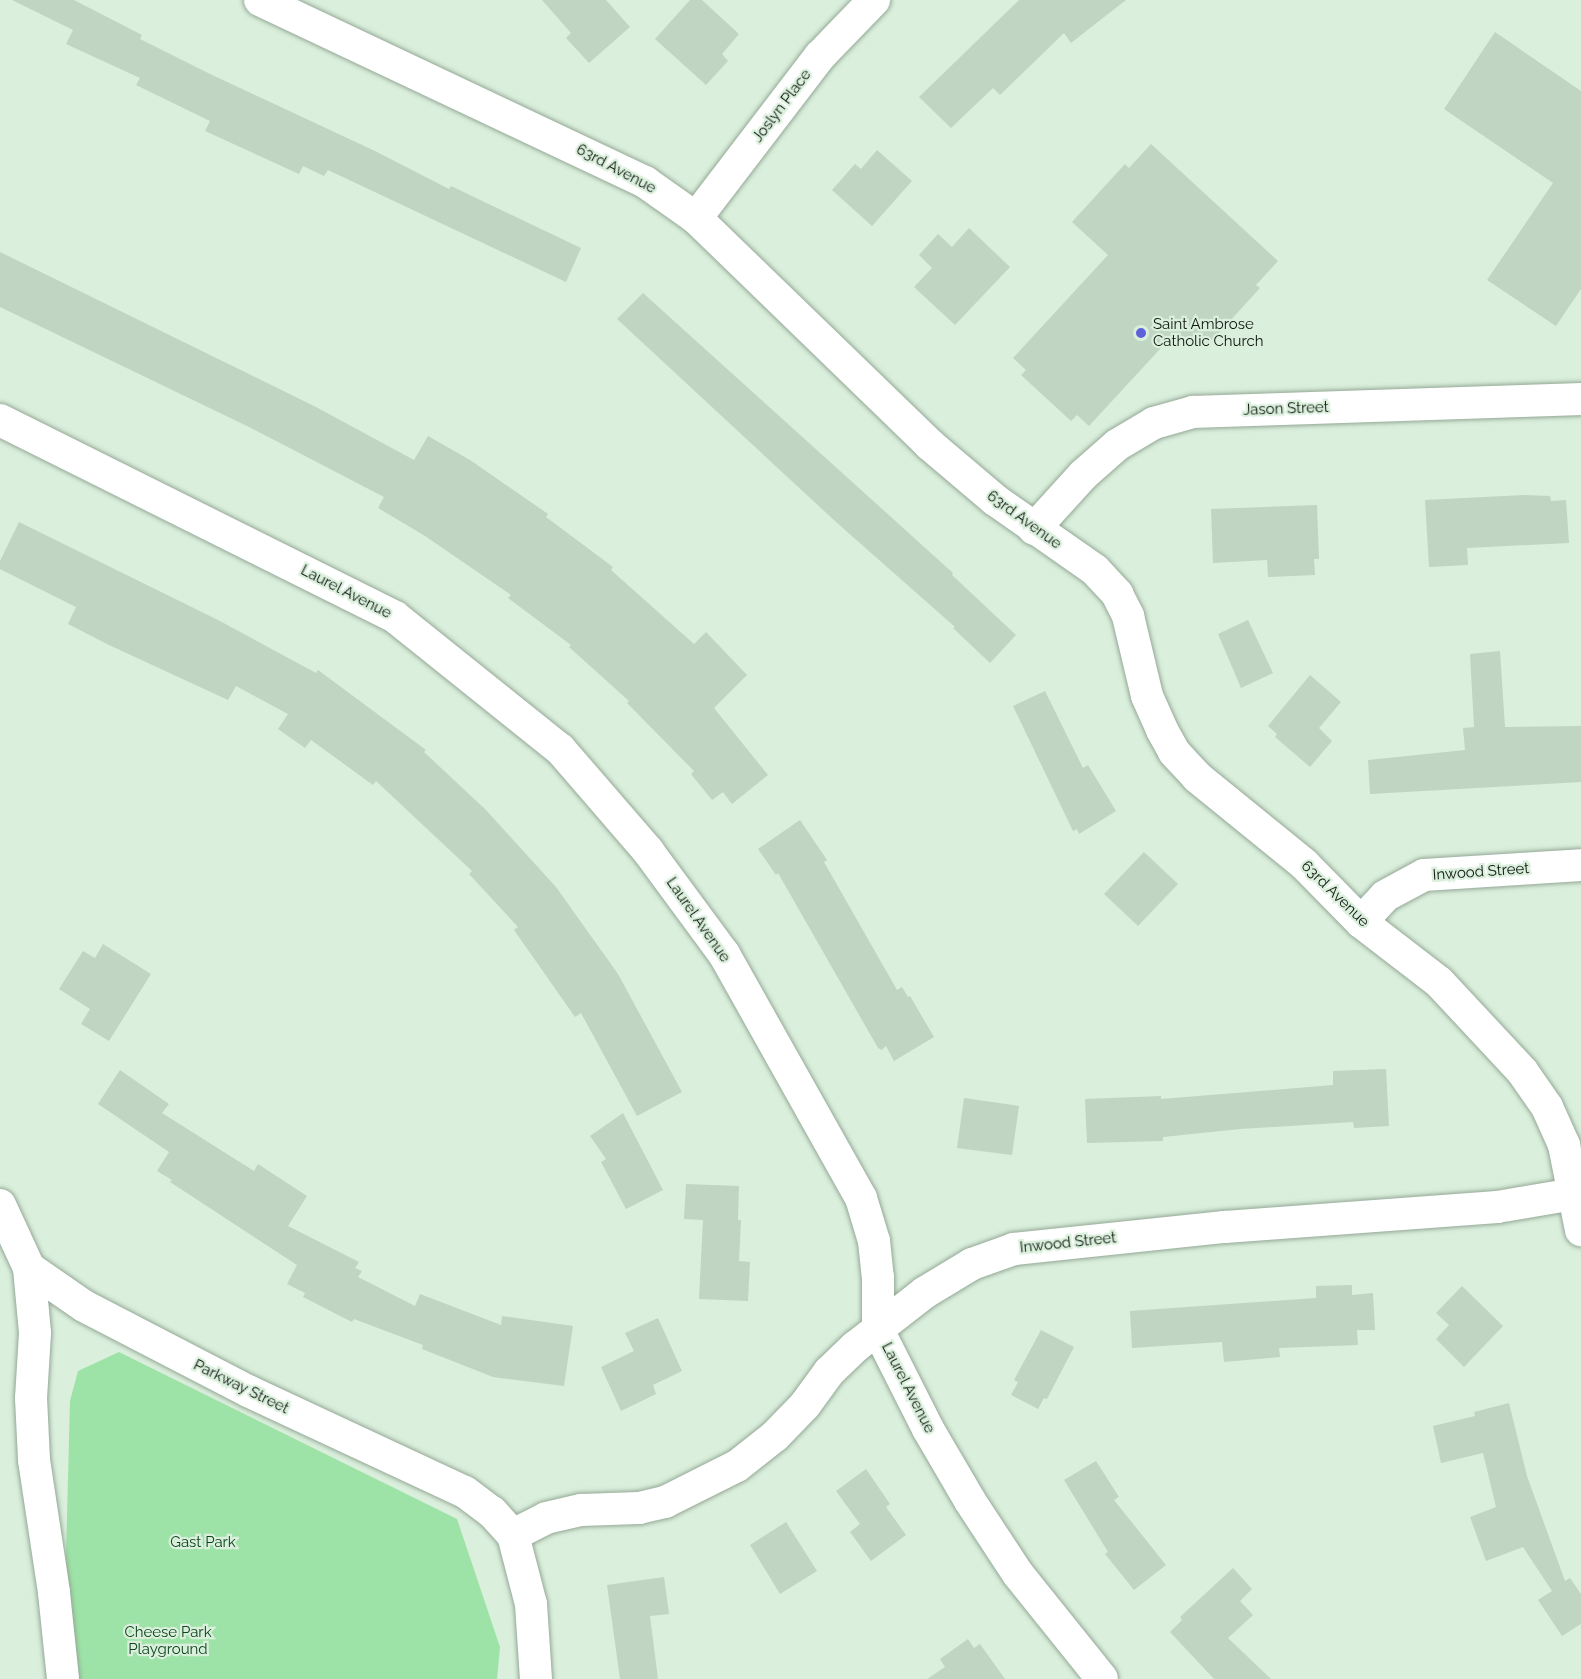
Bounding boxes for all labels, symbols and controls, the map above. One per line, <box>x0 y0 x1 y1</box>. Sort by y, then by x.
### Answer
street label: Joslyn Place <box>749 66 815 146</box>
street label: 63rd Avenue <box>573 140 659 198</box>
place label: Saint Ambrose Catholic Church <box>1153 315 1263 350</box>
marker: Saint Ambrose Catholic Church <box>1134 326 1148 340</box>
street label: Jason Street <box>1243 399 1329 419</box>
street label: 63rd Avenue <box>983 487 1065 553</box>
street label: Laurel Avenue <box>297 561 395 623</box>
street label: 63rd Avenue <box>1297 857 1373 931</box>
street label: Inwood Street <box>1432 860 1530 884</box>
street label: Laurel Avenue <box>662 874 734 966</box>
street label: Inwood Street <box>1019 1229 1117 1257</box>
street label: Laurel Avenue <box>877 1339 939 1437</box>
street label: Parkway Street <box>190 1356 292 1418</box>
park label: Gast Park <box>170 1534 236 1552</box>
park label: Cheese Park Playground <box>124 1623 212 1658</box>

